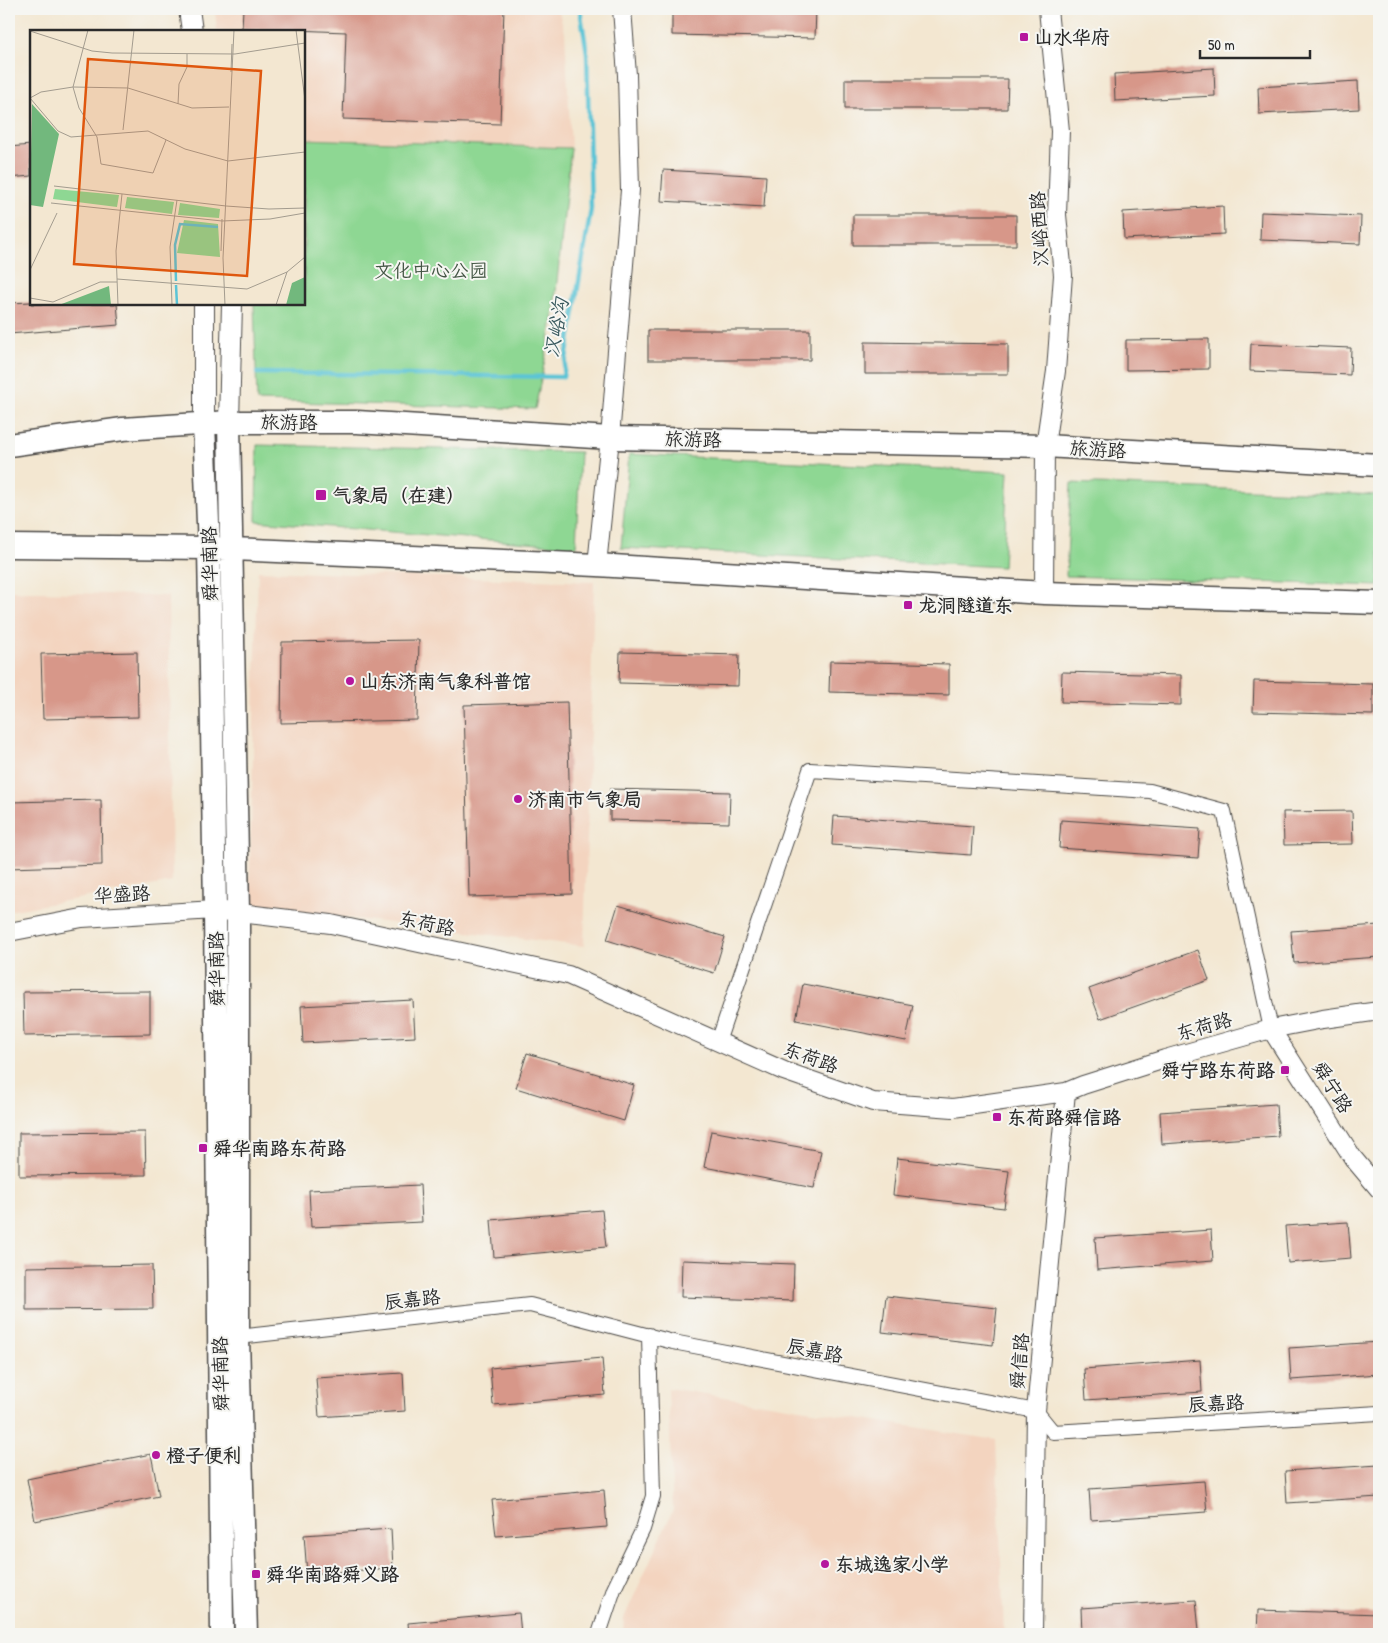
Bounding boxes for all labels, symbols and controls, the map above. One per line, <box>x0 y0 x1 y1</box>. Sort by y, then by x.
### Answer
place label: 山水华府 <box>1034 24 1110 50</box>
scale bar <box>1200 28 1310 60</box>
inset map <box>30 30 305 305</box>
marker: 山水华府 <box>1018 31 1030 43</box>
text: 50 m <box>1208 34 1235 55</box>
street label: 汉峪西路 <box>1024 190 1054 268</box>
park label: 文化中心公园 <box>374 257 488 283</box>
water label: 汉峪沟 <box>537 294 574 360</box>
street label: 旅游路 <box>260 409 318 435</box>
street label: 旅游路 <box>664 426 722 452</box>
street label: 旅游路 <box>1069 435 1127 463</box>
place label: 气象局（在建） <box>332 482 465 508</box>
marker: 气象局（在建） <box>314 488 328 502</box>
street label: 舜华南路 <box>195 526 223 602</box>
place label: 龙洞隧道东 <box>918 592 1013 618</box>
marker: 龙洞隧道东 <box>902 599 914 611</box>
place label: 山东济南气象科普馆 <box>360 668 531 694</box>
marker: 山东济南气象科普馆 <box>344 675 356 687</box>
place label: 济南市气象局 <box>528 786 642 812</box>
marker: 济南市气象局 <box>512 793 524 805</box>
street label: 华盛路 <box>93 880 151 908</box>
street label: 东荷路 <box>396 904 458 942</box>
street label: 舜华南路 <box>202 931 230 1007</box>
street label: 东荷路 <box>1173 1006 1235 1046</box>
street label: 东荷路 <box>780 1035 842 1079</box>
street label: 舜宁路 <box>1307 1056 1359 1118</box>
place label: 舜宁路东荷路 <box>1161 1057 1275 1083</box>
marker: 舜宁路东荷路 <box>1279 1064 1291 1076</box>
place label: 东荷路舜信路 <box>1007 1104 1121 1130</box>
marker: 东荷路舜信路 <box>991 1111 1003 1123</box>
place label: 舜华南路东荷路 <box>213 1135 346 1161</box>
marker: 舜华南路东荷路 <box>197 1142 209 1154</box>
street label: 辰嘉路 <box>382 1283 442 1315</box>
street label: 舜信路 <box>1004 1331 1034 1391</box>
street label: 辰嘉路 <box>785 1332 845 1368</box>
street label: 舜华南路 <box>206 1336 234 1412</box>
street label: 辰嘉路 <box>1187 1389 1245 1417</box>
place label: 橙子便利 <box>166 1442 242 1468</box>
marker: 橙子便利 <box>150 1449 162 1461</box>
place label: 东城逸家小学 <box>835 1551 949 1577</box>
marker: 东城逸家小学 <box>819 1558 831 1570</box>
place label: 舜华南路舜义路 <box>266 1561 399 1587</box>
marker: 舜华南路舜义路 <box>250 1568 262 1580</box>

